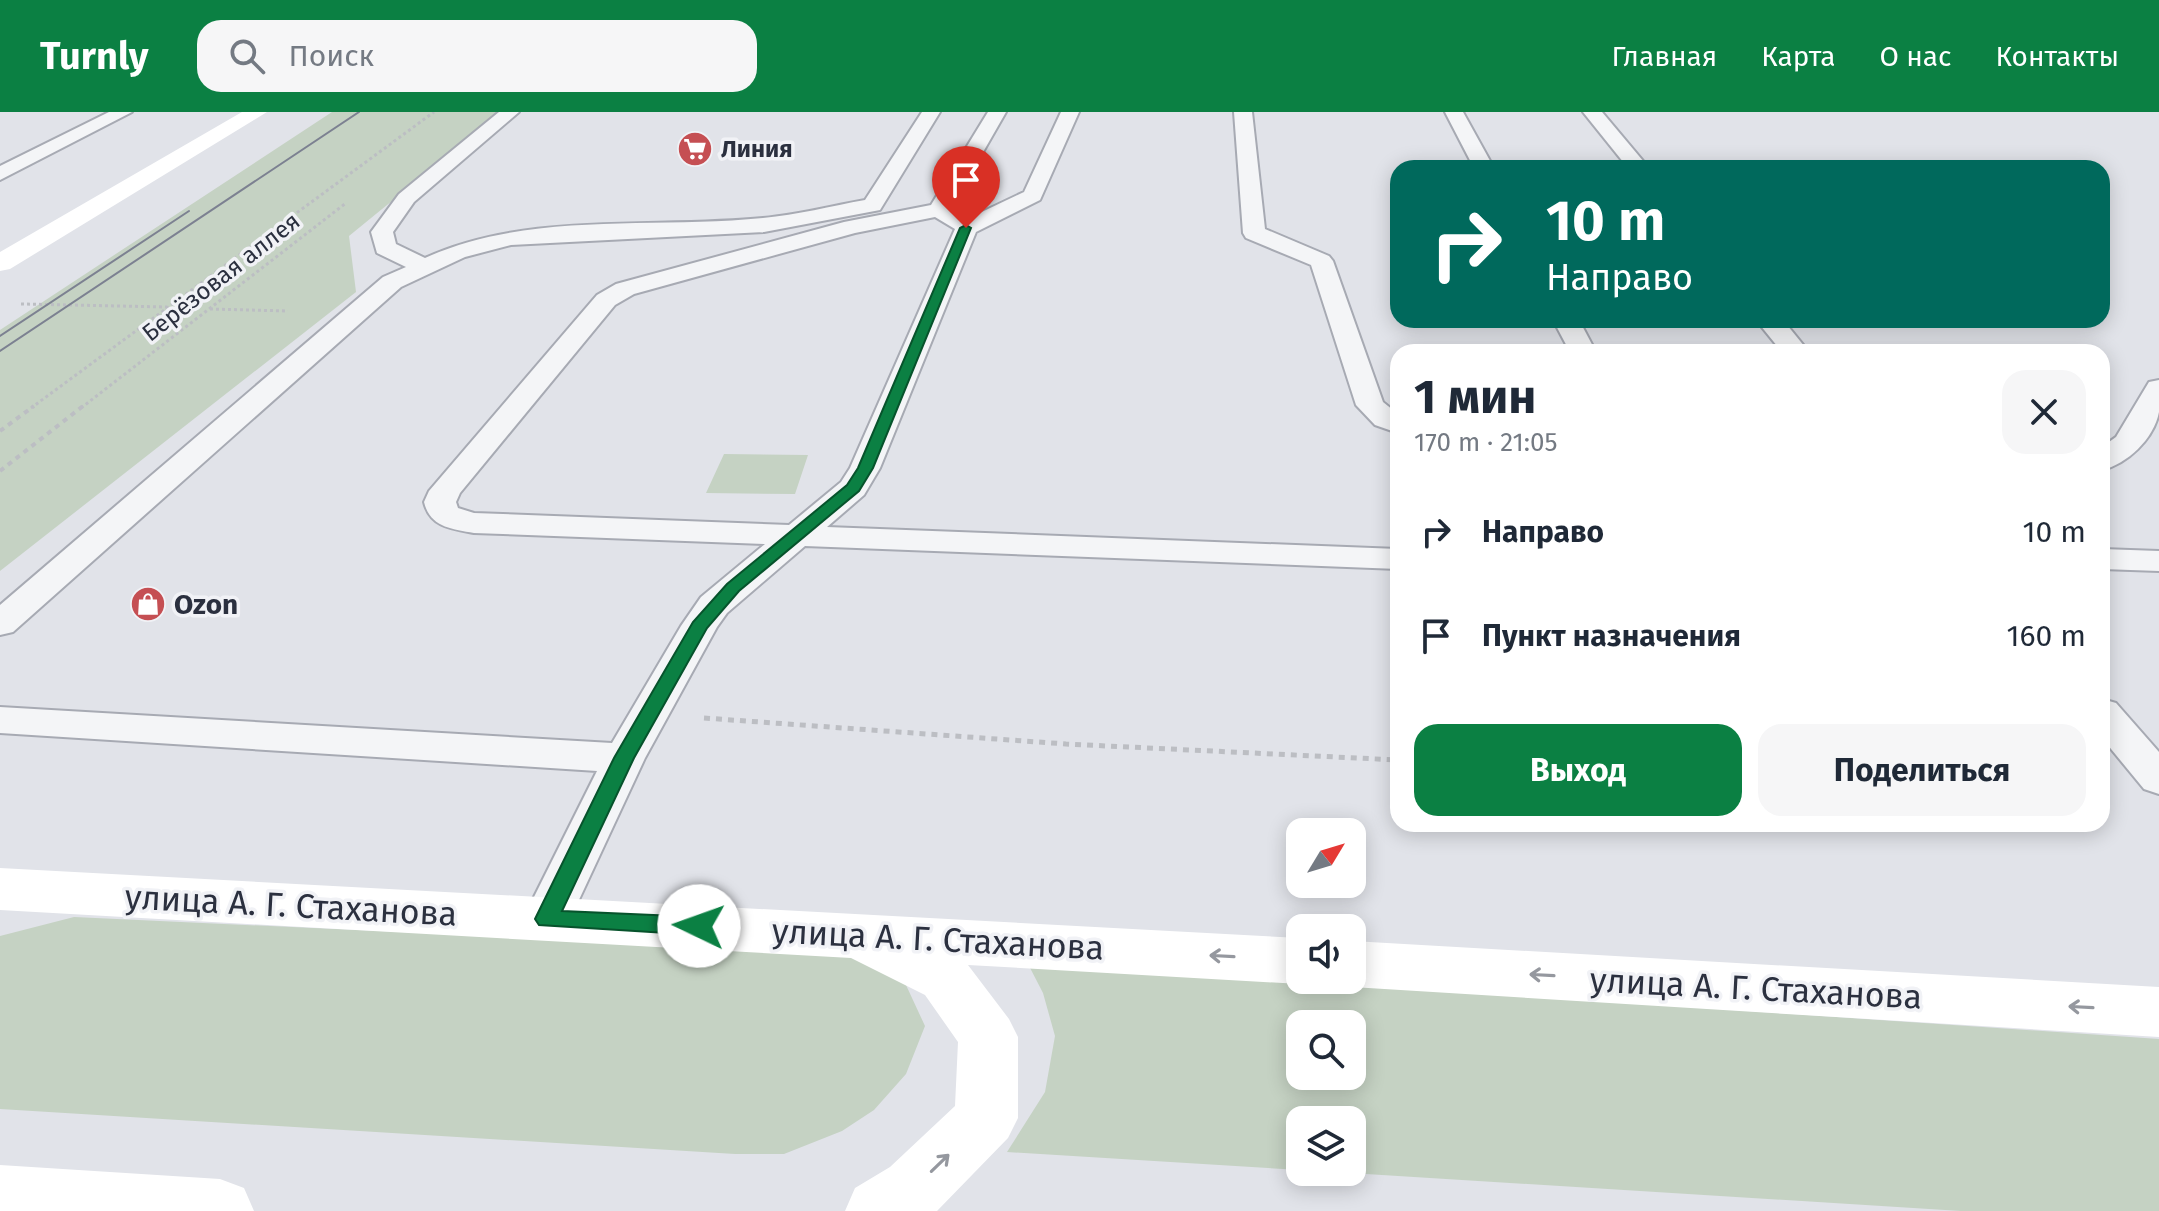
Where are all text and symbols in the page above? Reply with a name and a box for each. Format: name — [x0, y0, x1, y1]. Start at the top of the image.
search box — [197, 20, 757, 92]
text: Turnly — [40, 33, 149, 79]
icon: search — [225, 34, 269, 78]
text: Поиск — [289, 38, 374, 74]
text: Главная — [1611, 40, 1717, 73]
text: Карта — [1761, 40, 1835, 73]
text: О нас — [1879, 40, 1951, 73]
text: Контакты — [1995, 40, 2119, 73]
supermarket icon: Линия — [676, 130, 714, 168]
place label: Линия — [721, 135, 793, 163]
pin — [932, 146, 1000, 228]
icon: arrive — [944, 158, 988, 202]
text: 10 m — [1546, 188, 1665, 255]
icon: right — [1414, 192, 1518, 296]
street label: Берёзовая аллея — [137, 207, 305, 347]
text: Направо — [1546, 256, 1693, 300]
text: 1 мин — [1414, 368, 1536, 426]
button: close — [2002, 370, 2086, 454]
text: 170 m · 21:05 — [1414, 427, 1557, 458]
icon: right — [1414, 510, 1458, 554]
text: Направо — [1482, 514, 1604, 550]
text: 10 m — [2023, 514, 2086, 550]
shop icon: Ozon — [129, 585, 167, 623]
place label: Ozon — [174, 588, 238, 621]
icon: arrive — [1414, 614, 1458, 658]
text: Пункт назначения — [1482, 618, 1741, 654]
text: 160 m — [2007, 618, 2086, 654]
button: Выход — [1414, 724, 1742, 816]
button: Поделиться — [1758, 724, 2086, 816]
north arrow — [1286, 818, 1366, 898]
map controls — [1286, 818, 1366, 1186]
street label: улица А. Г. Стаханова — [124, 876, 458, 935]
position arrow — [657, 884, 741, 968]
street label: улица А. Г. Стаханова — [771, 910, 1105, 969]
button: sound — [1286, 914, 1366, 994]
one-way arrow — [1209, 948, 1236, 963]
street label: улица А. Г. Стаханова — [1589, 959, 1923, 1018]
one-way arrow — [1529, 967, 1556, 982]
one-way arrow — [2068, 999, 2095, 1014]
button: search — [1286, 1010, 1366, 1090]
button: layers — [1286, 1106, 1366, 1186]
one-way arrow — [930, 1153, 950, 1172]

